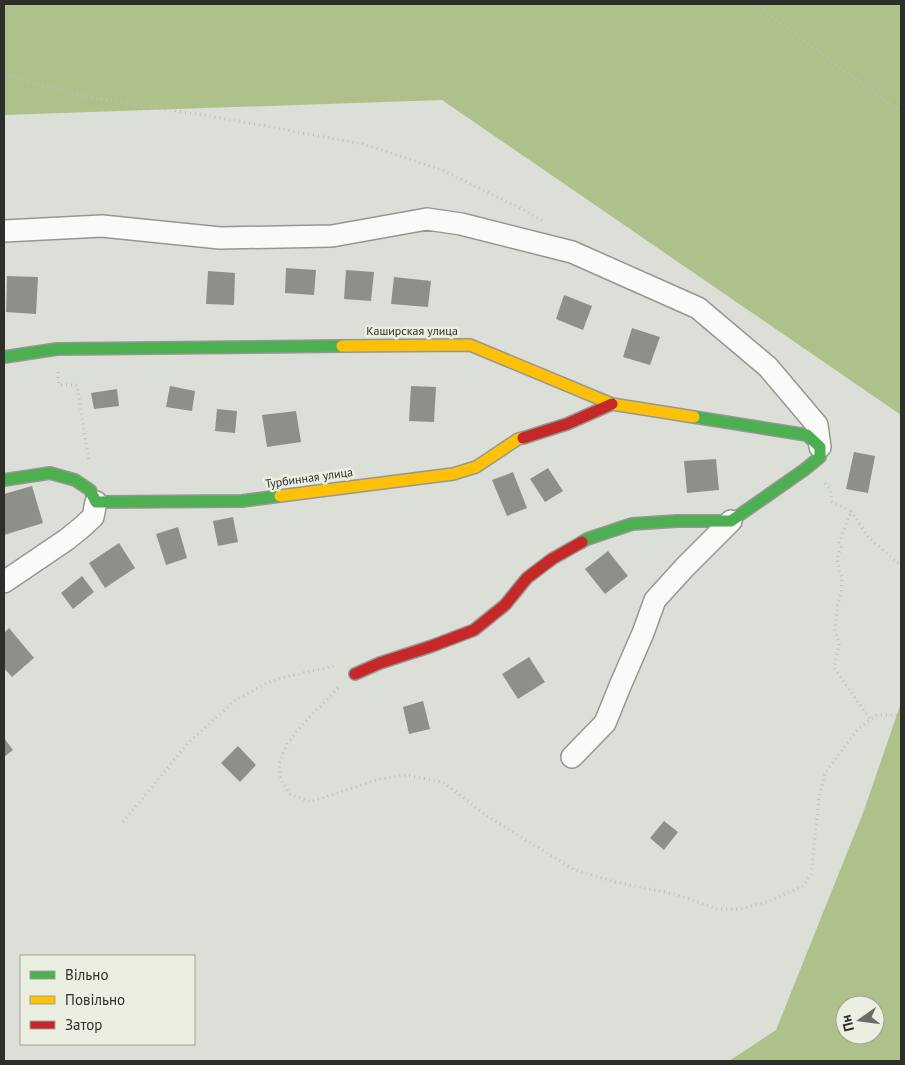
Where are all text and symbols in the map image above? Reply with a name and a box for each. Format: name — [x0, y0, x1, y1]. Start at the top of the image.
street label: Каширская улица — [366, 323, 458, 338]
street label: Турбинная улица — [264, 464, 354, 491]
legend — [20, 955, 195, 1045]
text: Вільно — [65, 965, 108, 984]
text: Повільно — [65, 990, 125, 1009]
north arrow — [835, 995, 885, 1045]
text: Пн — [837, 1013, 858, 1033]
text: Затор — [65, 1015, 102, 1034]

